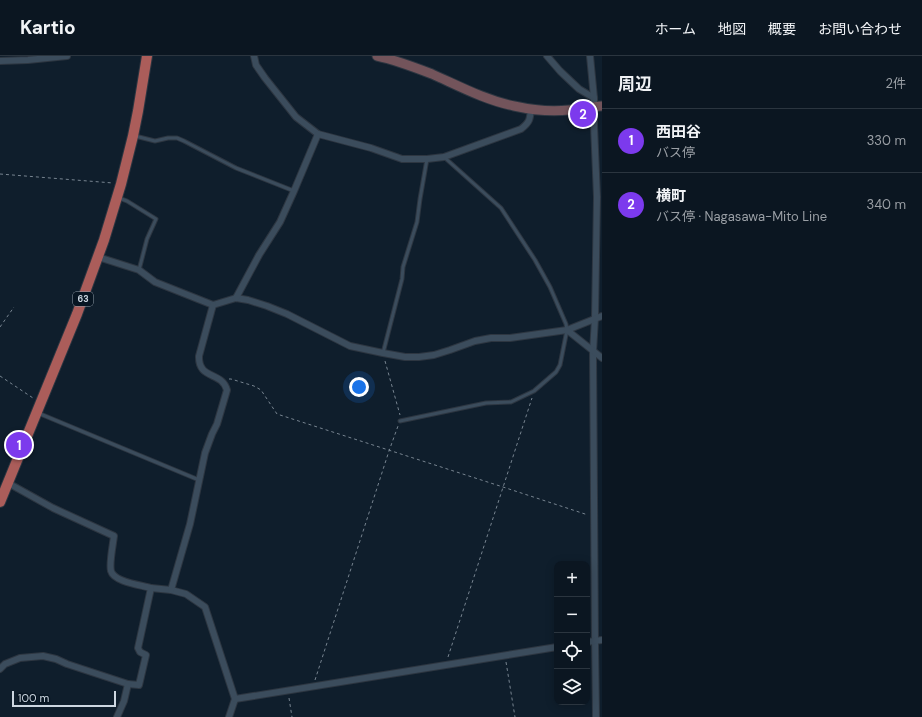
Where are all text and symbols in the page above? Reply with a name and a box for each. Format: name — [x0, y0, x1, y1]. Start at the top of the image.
text: Kartio — [20, 15, 76, 40]
text: ホーム — [654, 20, 696, 38]
text: 地図 — [718, 20, 746, 38]
text: 概要 — [768, 20, 796, 38]
text: お問い合わせ — [818, 20, 902, 38]
text: 周辺 — [618, 73, 652, 95]
text: 2件 — [886, 75, 906, 92]
pin: 2 — [570, 99, 596, 129]
text: 西田谷 — [656, 122, 701, 142]
text: 1 — [629, 132, 633, 149]
text: 330 m — [867, 132, 906, 149]
text: バス停 — [656, 144, 695, 161]
text: 横町 — [656, 186, 686, 206]
text: 2 — [627, 196, 635, 213]
text: 340 m — [866, 196, 906, 213]
text: バス停 · Nagasawa-Mito Line — [656, 208, 827, 225]
road number: 63 — [73, 292, 93, 306]
your location — [349, 377, 369, 397]
pin: 1 — [6, 430, 32, 460]
map controls — [554, 561, 590, 705]
button: + — [554, 561, 590, 597]
button: − — [554, 597, 590, 633]
button: locate — [554, 633, 590, 669]
button: layers — [554, 669, 590, 705]
scale bar — [12, 689, 116, 708]
text: 100 m — [18, 691, 49, 705]

